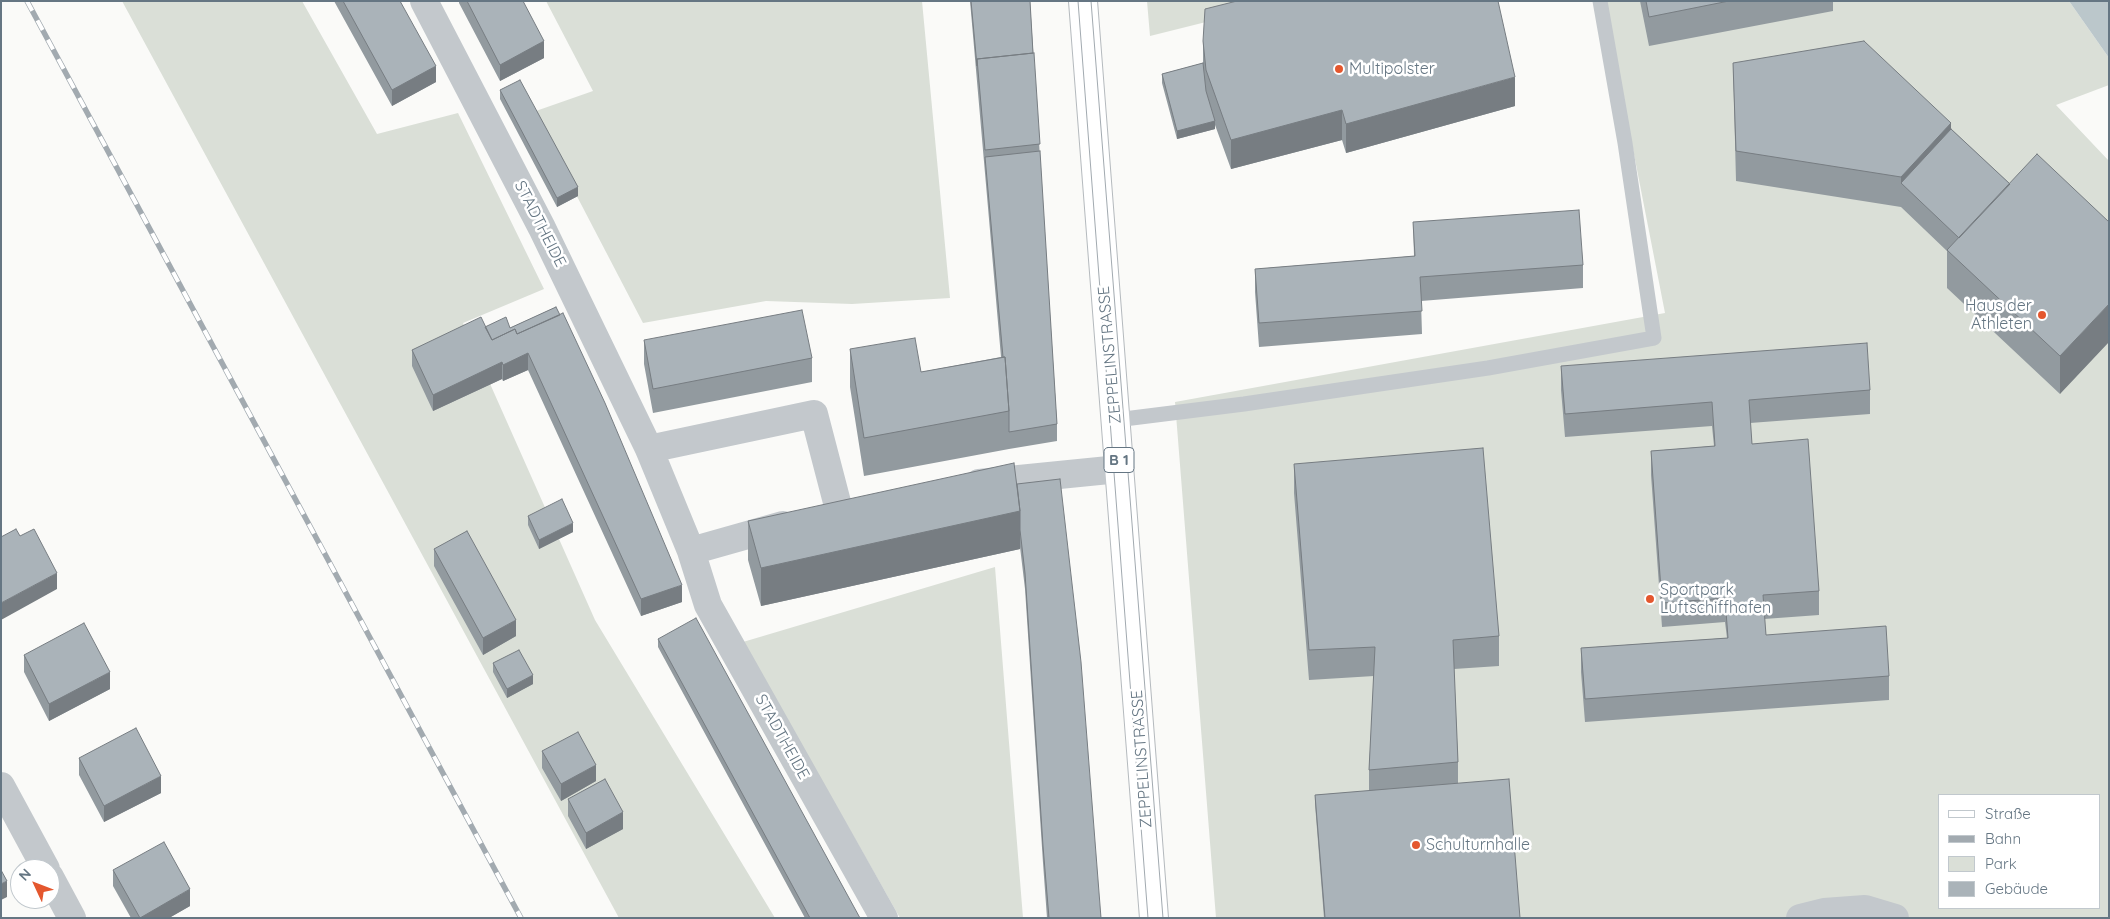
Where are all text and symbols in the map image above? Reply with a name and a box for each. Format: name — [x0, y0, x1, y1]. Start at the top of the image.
place label: Multipolster — [1349, 59, 1435, 79]
marker: Multipolster — [1333, 63, 1345, 75]
street label: STADTHEIDE — [510, 178, 570, 270]
street label: ZEPPELINSTRASSE — [1094, 285, 1126, 425]
place label: Haus der Athleten — [1965, 296, 2032, 334]
marker: Haus der Athleten — [2036, 309, 2048, 321]
road number: B 1 — [1104, 448, 1134, 472]
place label: Sportpark Luftschiffhafen — [1660, 580, 1771, 618]
marker: Sportpark Luftschiffhafen — [1644, 593, 1656, 605]
street label: ZEPPELINSTRASSE — [1128, 689, 1156, 829]
street label: STADTHEIDE — [751, 691, 813, 783]
legend — [1938, 794, 2100, 909]
text: Straße — [1985, 804, 2031, 823]
text: Bahn — [1985, 829, 2021, 848]
place label: Schulturnhalle — [1426, 835, 1530, 855]
marker: Schulturnhalle — [1410, 839, 1422, 851]
text: Park — [1985, 854, 2017, 873]
north arrow — [10, 859, 60, 909]
text: N — [15, 865, 35, 884]
text: Gebäude — [1985, 879, 2048, 898]

